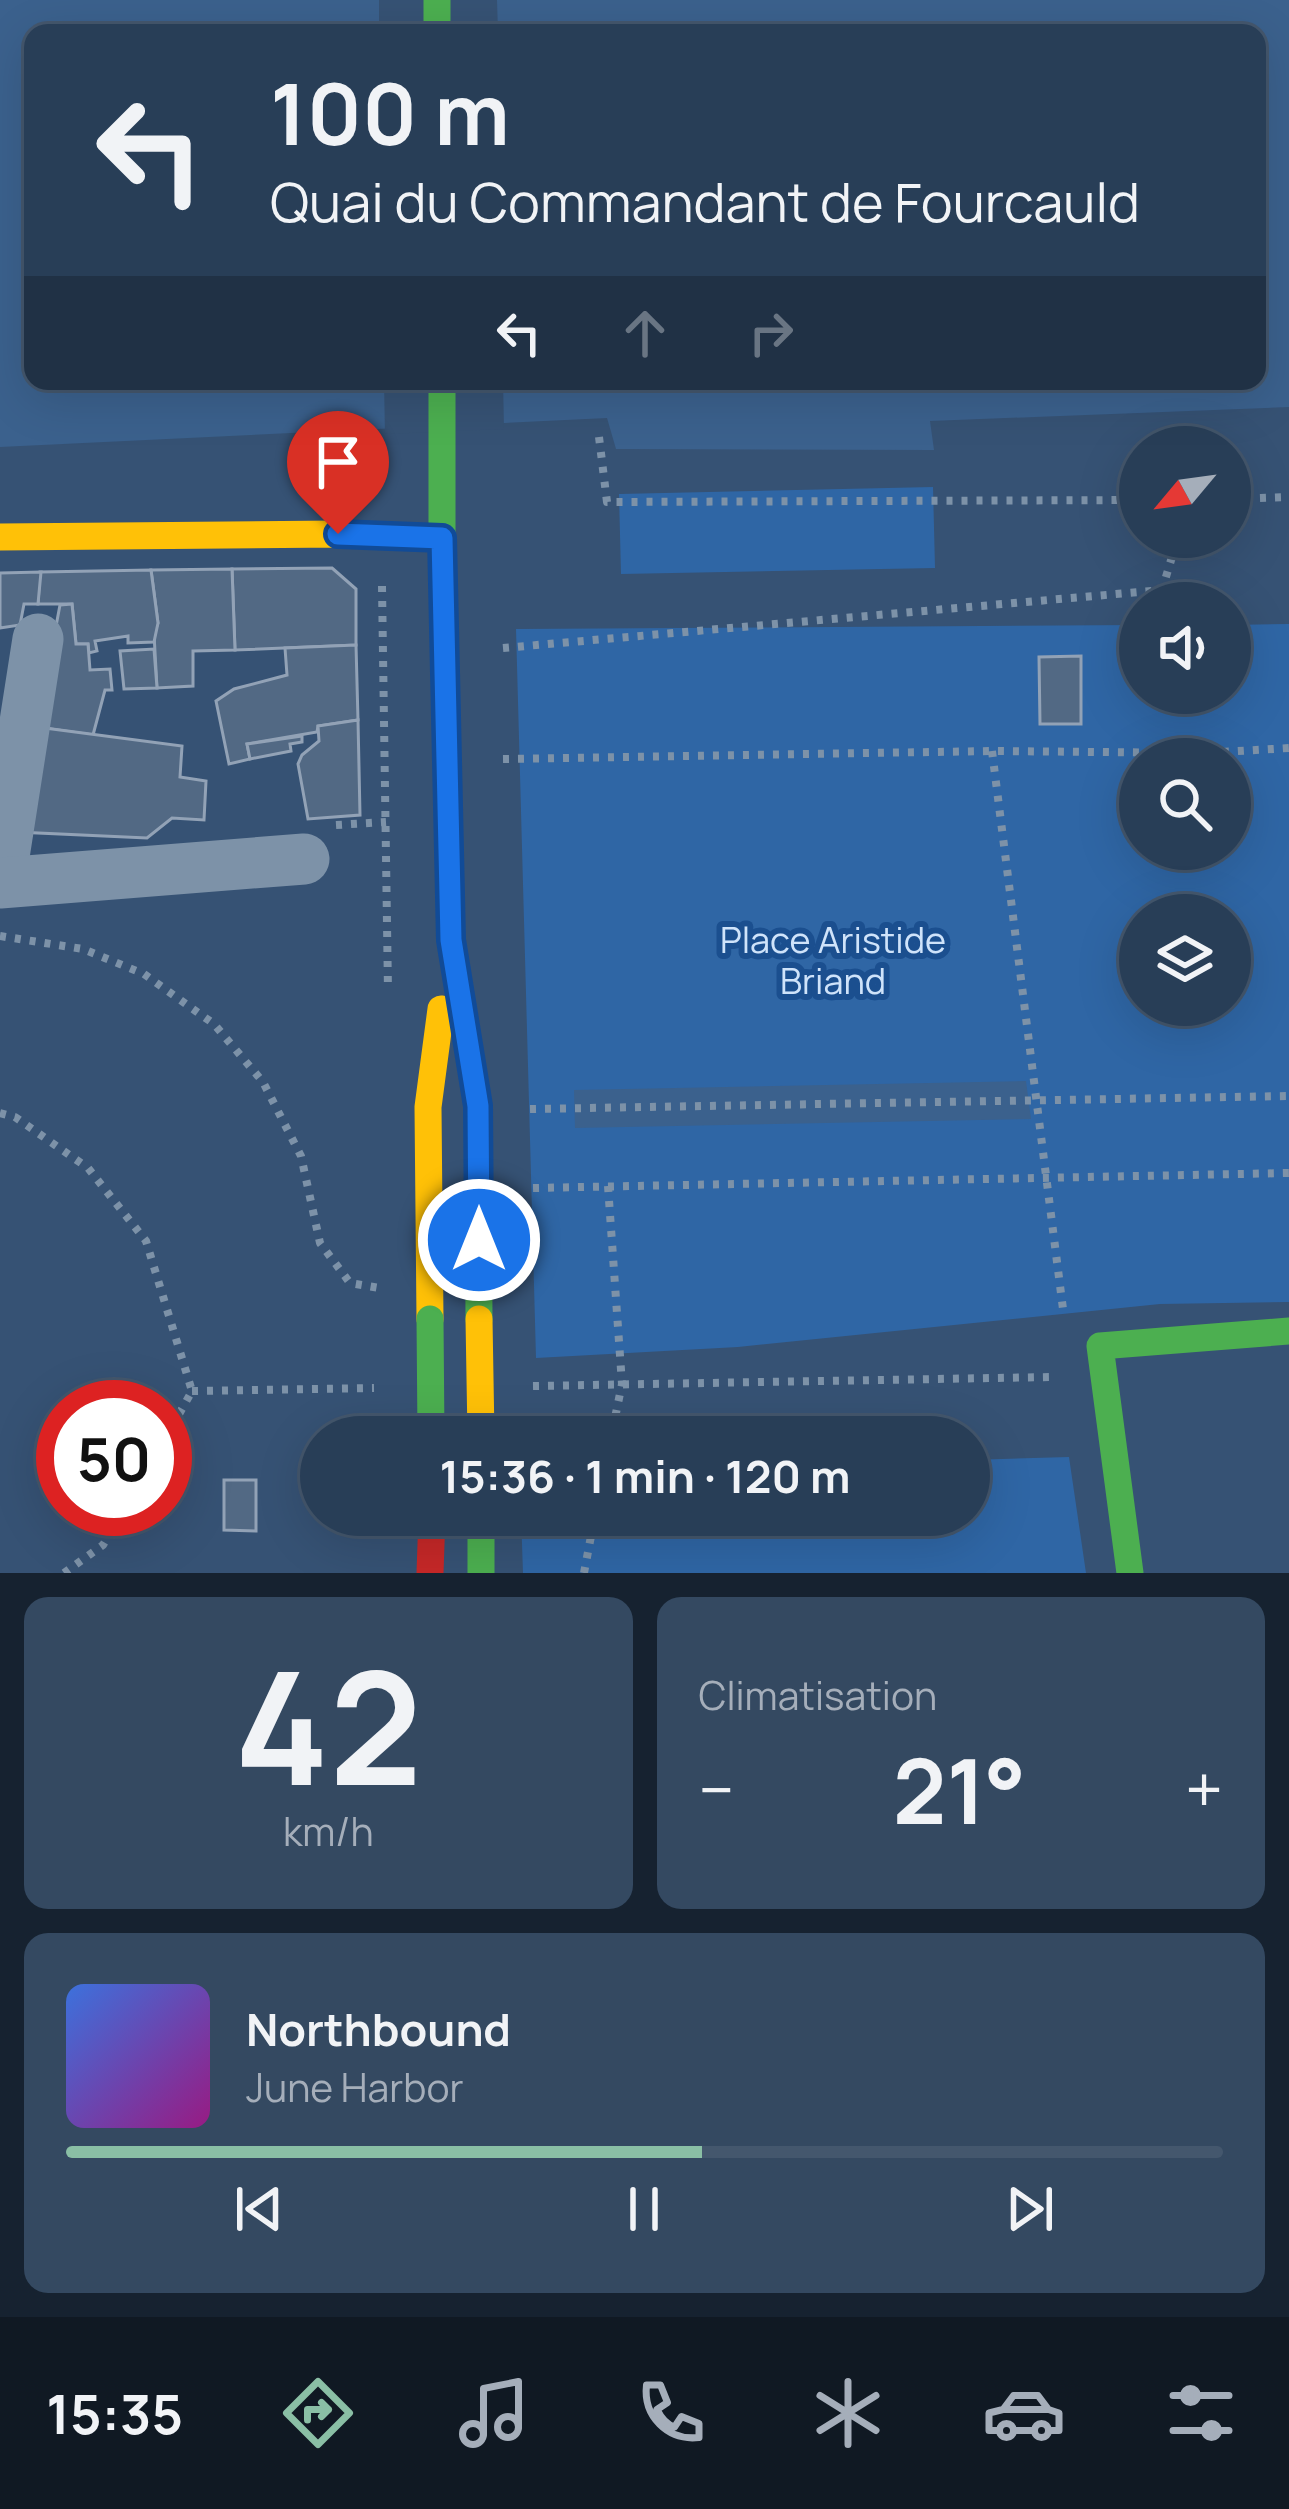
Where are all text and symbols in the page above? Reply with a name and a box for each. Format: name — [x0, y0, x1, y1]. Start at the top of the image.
text: 100 m — [270, 55, 510, 170]
icon: left — [72, 72, 228, 228]
text: Quai du Commandant de Fourcauld — [270, 164, 1140, 238]
icon: left — [486, 300, 552, 366]
icon: ahead — [612, 300, 678, 366]
icon: right — [738, 300, 804, 366]
pin — [287, 411, 389, 534]
north arrow — [1119, 426, 1251, 558]
map controls — [1119, 426, 1251, 1026]
icon: arrive — [305, 429, 371, 495]
button: sound — [1119, 582, 1251, 714]
button: search — [1119, 738, 1251, 870]
button: layers — [1119, 894, 1251, 1026]
park label: Place Aristide Briand — [720, 915, 946, 1005]
position arrow — [416, 1177, 542, 1303]
speed limit sign: 50 — [36, 1380, 192, 1536]
text: 15:36 · 1 min · 120 m — [439, 1445, 851, 1507]
text: 42 — [234, 1619, 422, 1832]
text: Climatisation — [699, 1668, 937, 1722]
text: 21° — [893, 1728, 1026, 1851]
text: − — [699, 1744, 734, 1834]
text: + — [1185, 1744, 1223, 1834]
text: km/h — [283, 1804, 374, 1858]
text: Northbound — [246, 1998, 511, 2060]
text: June Harbor — [246, 2060, 464, 2114]
icon: previous — [226, 2176, 292, 2242]
icon: pause — [611, 2176, 677, 2242]
icon: next — [997, 2176, 1063, 2242]
icon: directions — [276, 2371, 360, 2455]
icon: music — [452, 2371, 536, 2455]
icon: phone — [629, 2371, 713, 2455]
icon: climate — [806, 2371, 890, 2455]
icon: car — [982, 2371, 1066, 2455]
icon: filters — [1159, 2371, 1243, 2455]
text: 15:35 — [46, 2376, 183, 2450]

